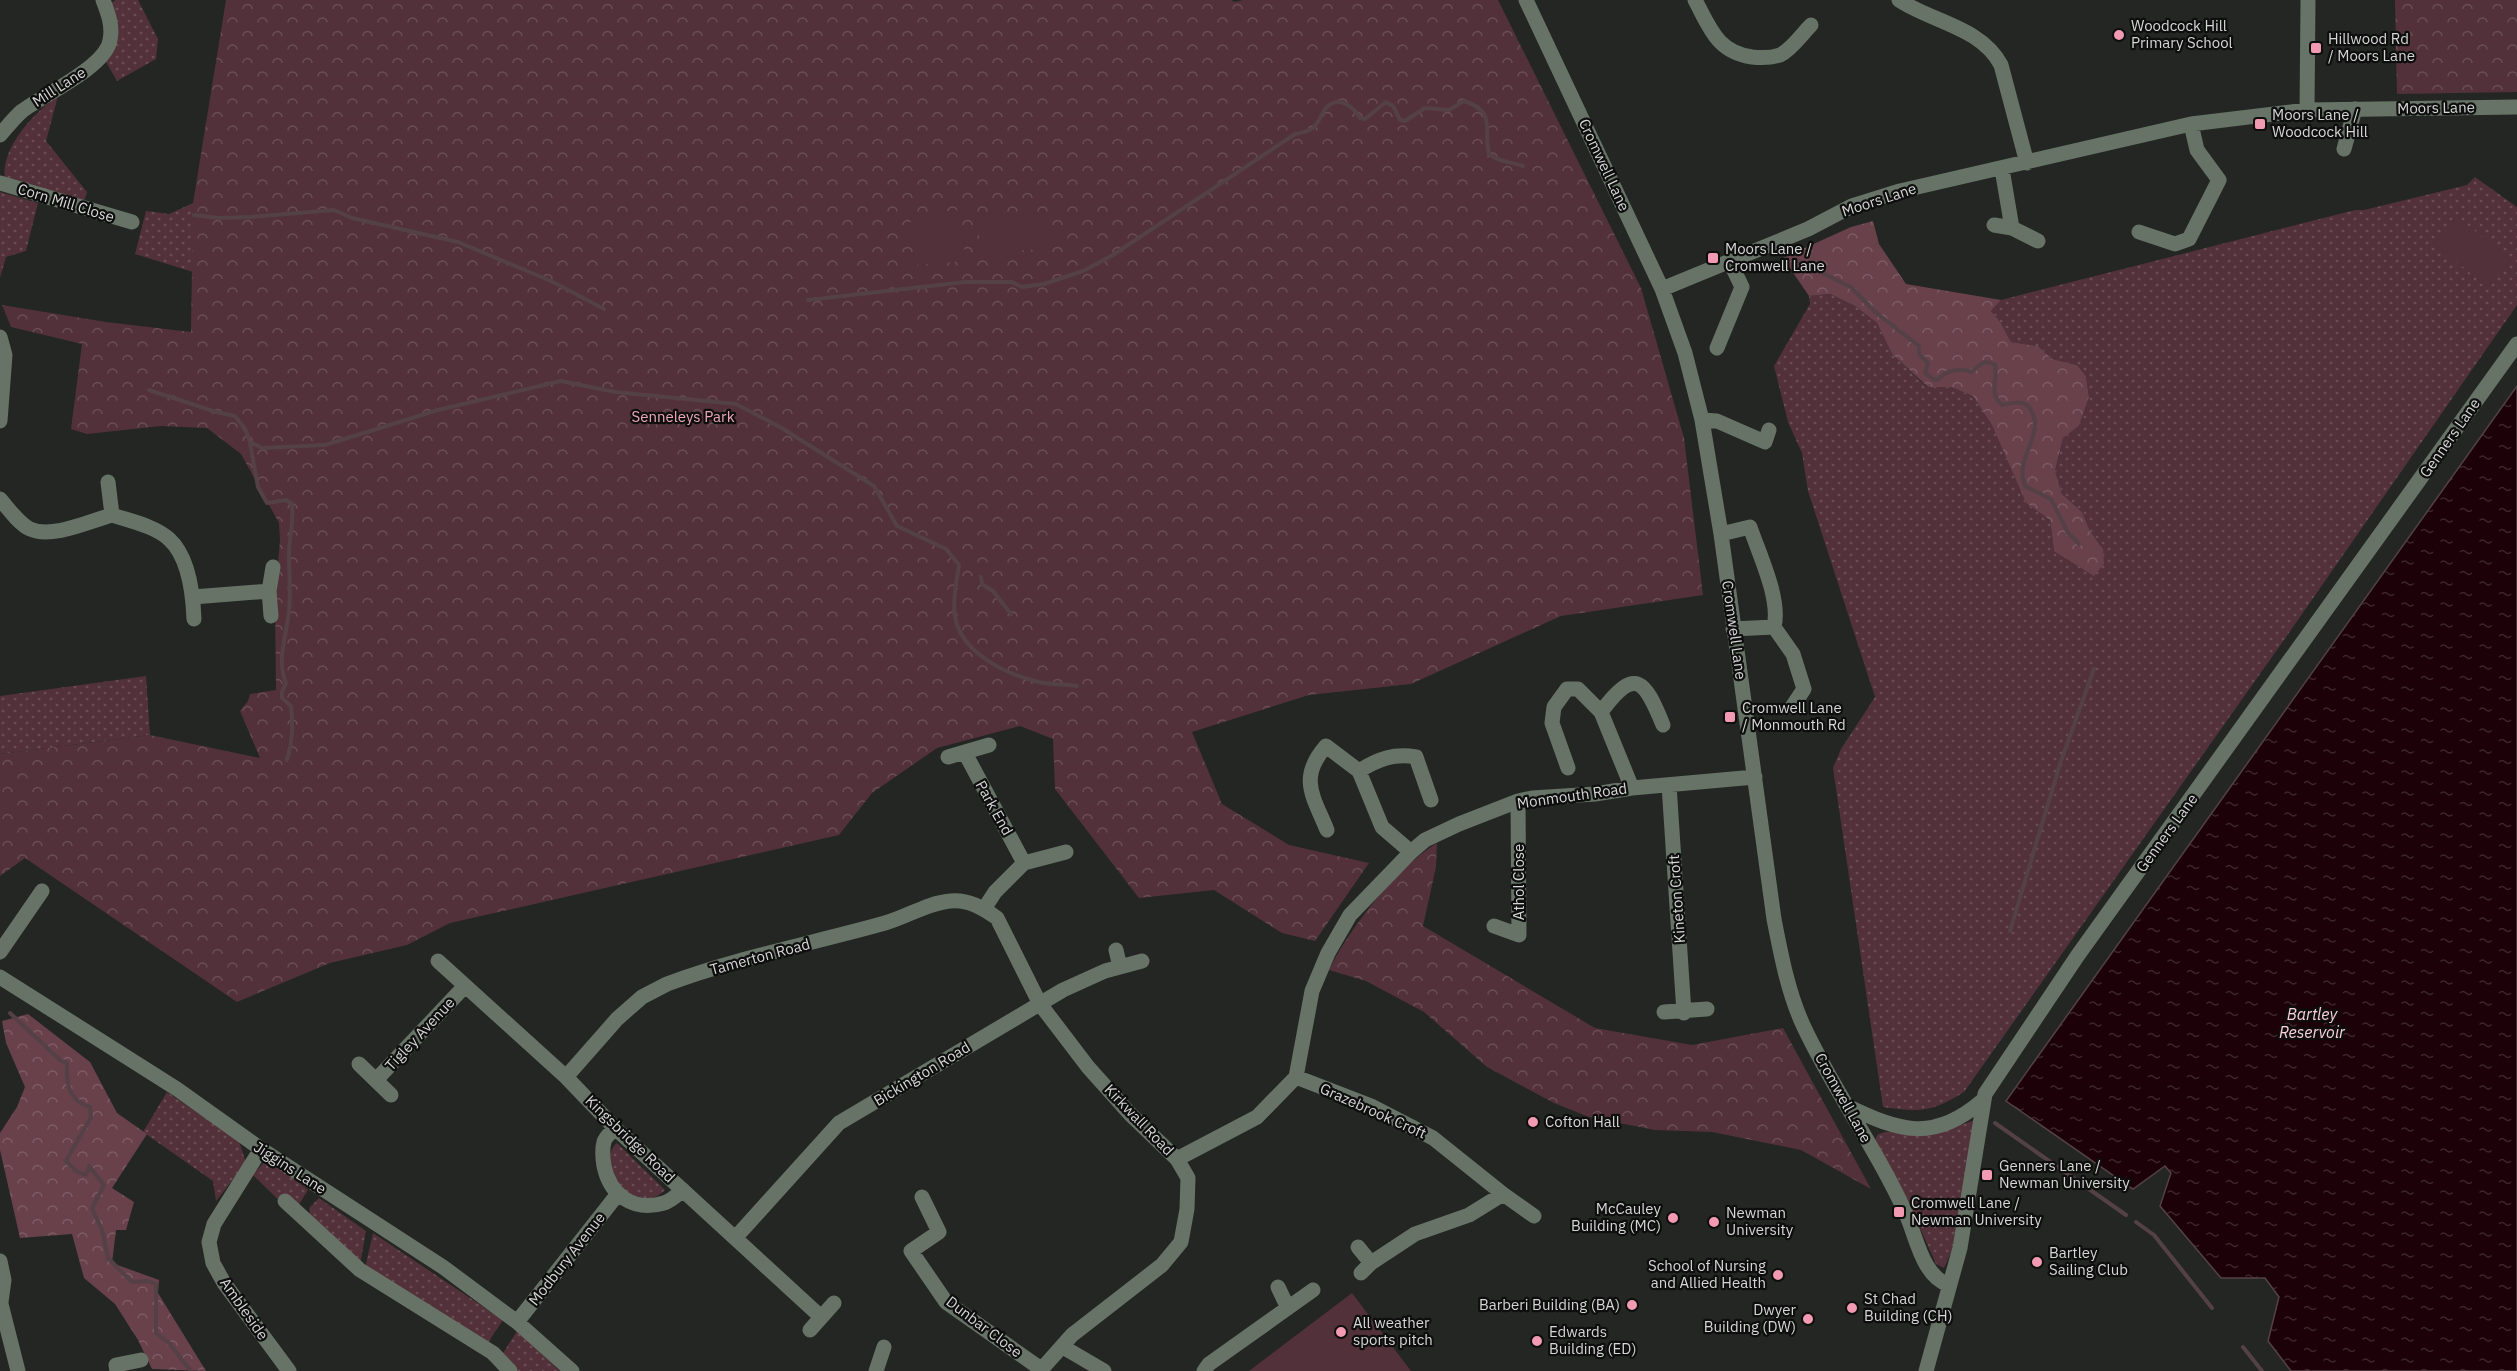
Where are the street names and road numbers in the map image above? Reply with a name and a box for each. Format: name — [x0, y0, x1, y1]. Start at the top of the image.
street label: Mill Lane — [28, 62, 89, 111]
street label: Moors Lane — [2397, 97, 2475, 118]
street label: Cromwell Lane — [1575, 116, 1634, 214]
street label: Moors Lane — [1839, 178, 1919, 221]
street label: Corn Mill Close — [15, 179, 117, 226]
street label: Genners Lane — [2415, 394, 2484, 481]
street label: Cromwell Lane — [1718, 579, 1751, 681]
street label: Park End — [972, 777, 1017, 839]
street label: Monmouth Road — [1516, 778, 1628, 813]
street label: Genners Lane — [2132, 790, 2201, 876]
street label: Athol Close — [1509, 844, 1528, 920]
street label: Kineton Croft — [1664, 854, 1689, 944]
street label: Tamerton Road — [708, 934, 812, 979]
street label: Tigley Avenue — [381, 993, 459, 1074]
street label: Bickington Road — [870, 1037, 973, 1110]
street label: Cromwell Lane — [1811, 1050, 1876, 1146]
street label: Grazebrook Croft — [1317, 1079, 1429, 1143]
street label: Kirkwall Road — [1101, 1080, 1178, 1159]
street label: Kingsbridge Road — [581, 1091, 679, 1186]
street label: Jiggins Lane — [250, 1137, 330, 1198]
street label: Modbury Avenue — [524, 1208, 609, 1309]
street label: Ambleside — [216, 1274, 273, 1344]
street label: Dunbar Close — [943, 1292, 1026, 1361]

